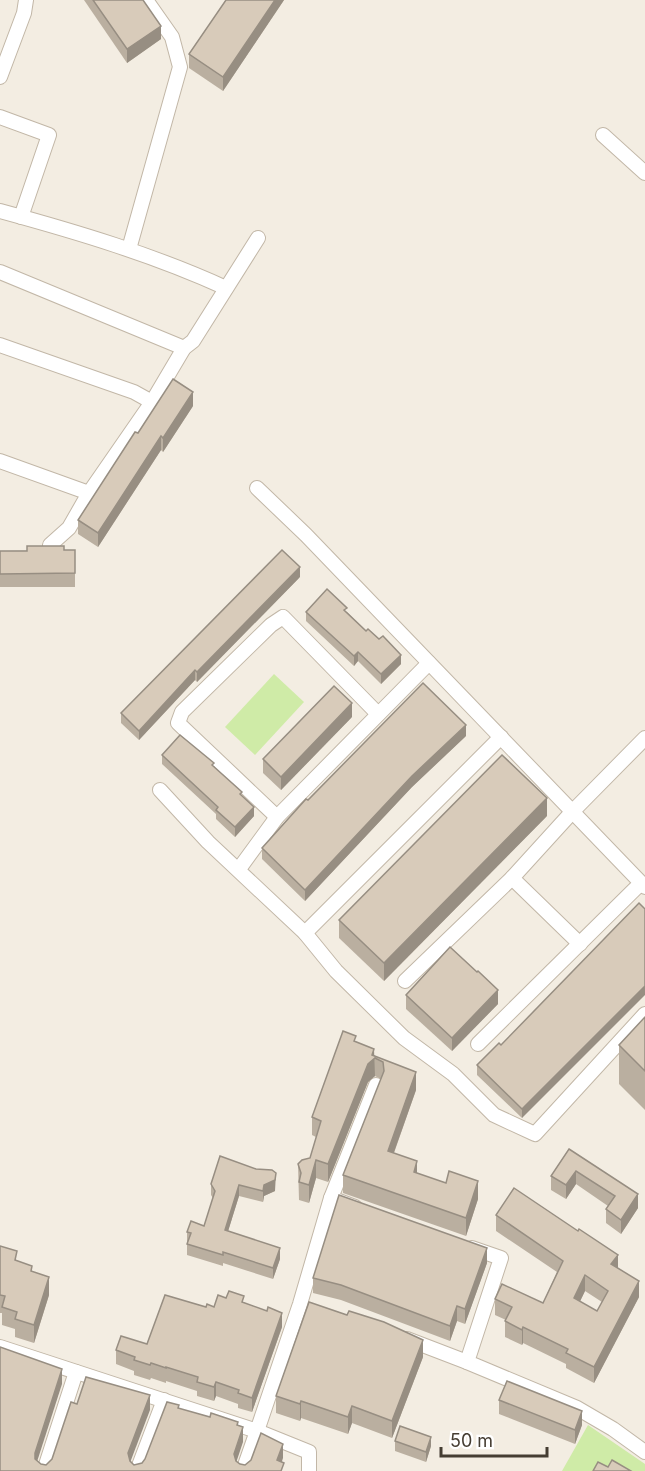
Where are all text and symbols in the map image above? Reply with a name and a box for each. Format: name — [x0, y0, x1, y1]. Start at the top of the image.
scale bar — [441, 1420, 548, 1458]
text: 50 m — [450, 1430, 493, 1451]

